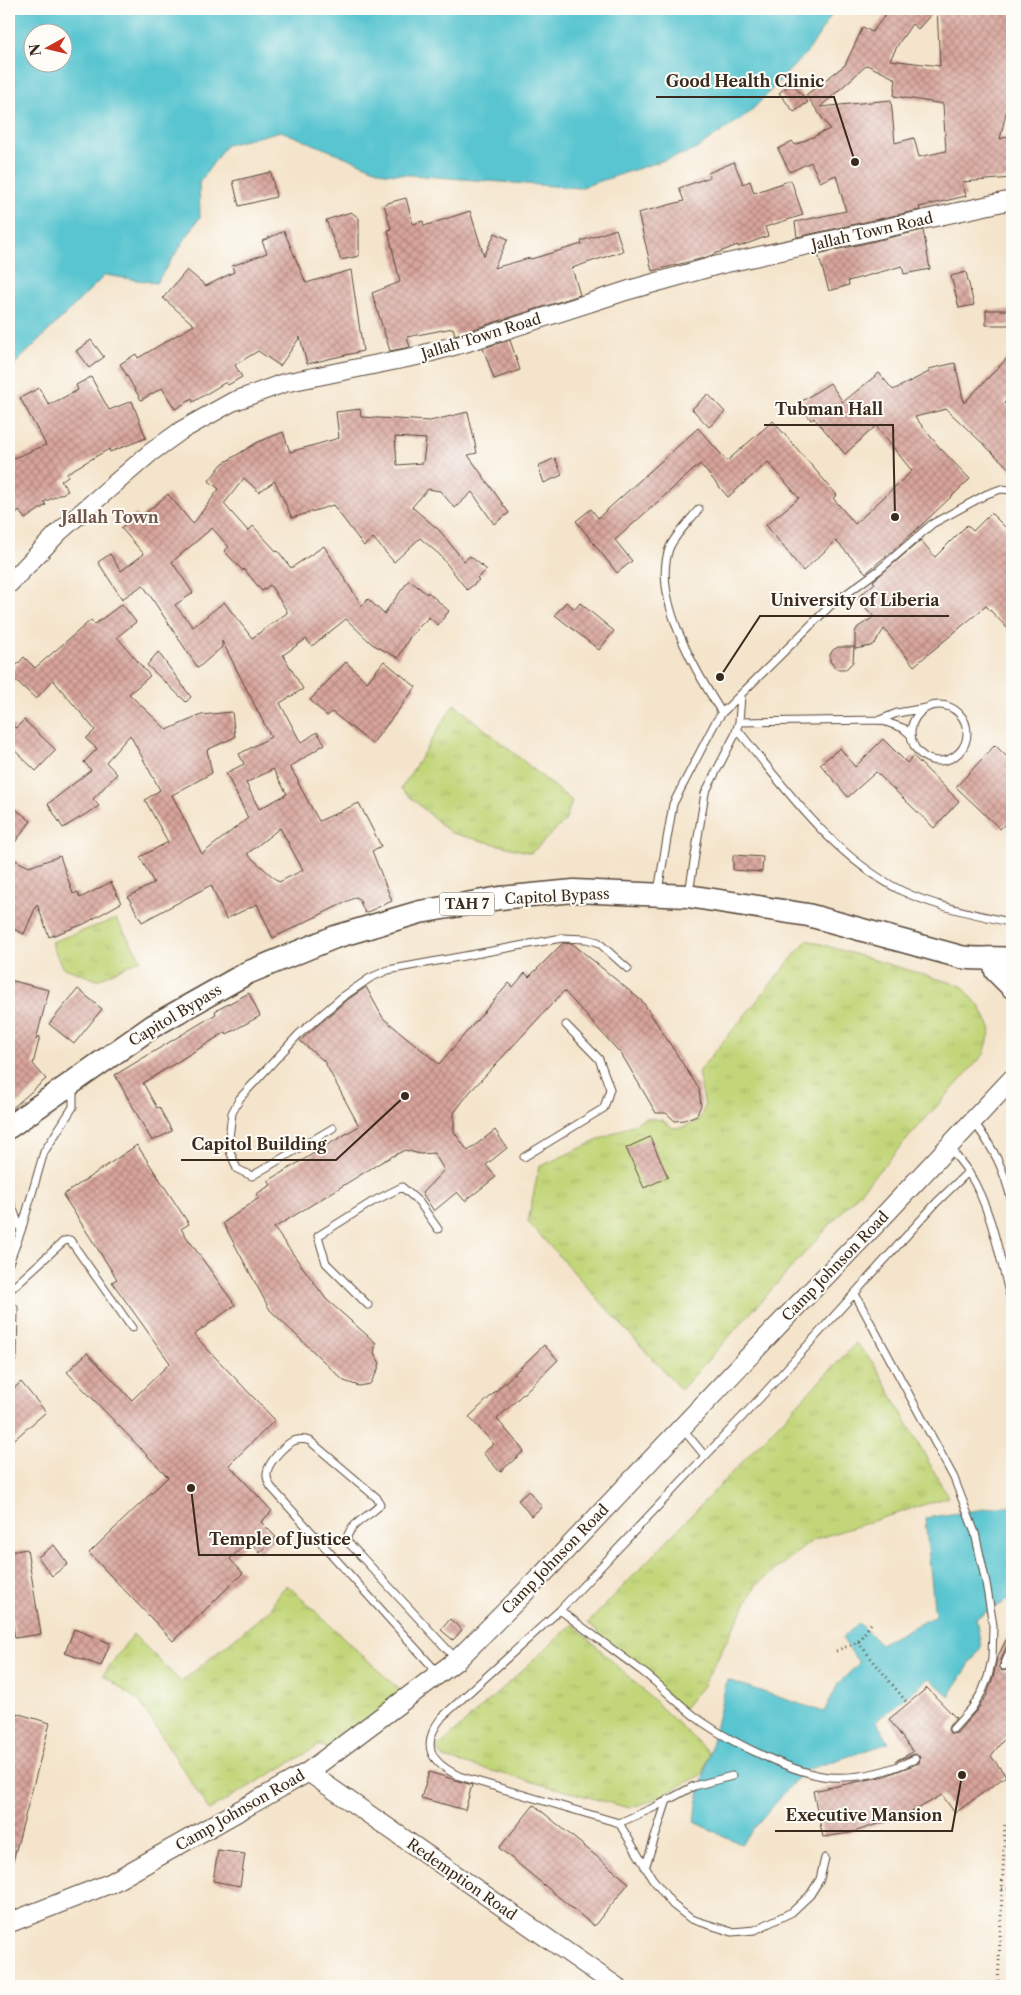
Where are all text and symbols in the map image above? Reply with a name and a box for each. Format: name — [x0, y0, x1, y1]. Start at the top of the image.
north arrow — [22, 22, 72, 72]
text: N — [25, 43, 45, 57]
callout: Good Health Clinic — [656, 66, 834, 97]
text: Good Health Clinic — [666, 71, 824, 91]
street label: Jallah Town Road — [807, 208, 935, 255]
street label: Jallah Town Road — [417, 309, 543, 364]
callout: Tubman Hall — [764, 394, 893, 425]
text: Tubman Hall — [775, 399, 883, 419]
district label: Jallah Town — [58, 507, 159, 527]
callout: University of Liberia — [760, 585, 949, 616]
text: University of Liberia — [770, 590, 940, 610]
street label: Capitol Bypass — [504, 884, 610, 908]
road number: TAH 7 — [440, 892, 494, 916]
street label: Capitol Bypass — [125, 980, 225, 1050]
callout: Capitol Building — [181, 1129, 336, 1160]
text: Capitol Building — [191, 1134, 327, 1154]
street label: Camp Johnson Road — [777, 1207, 893, 1325]
street label: Camp Johnson Road — [497, 1500, 613, 1618]
callout: Temple of Justice — [199, 1524, 361, 1555]
text: Temple of Justice — [209, 1529, 351, 1549]
street label: Camp Johnson Road — [172, 1765, 308, 1855]
callout: Executive Mansion — [775, 1800, 952, 1831]
text: Executive Mansion — [786, 1805, 942, 1825]
street label: Redemption Road — [403, 1834, 521, 1924]

